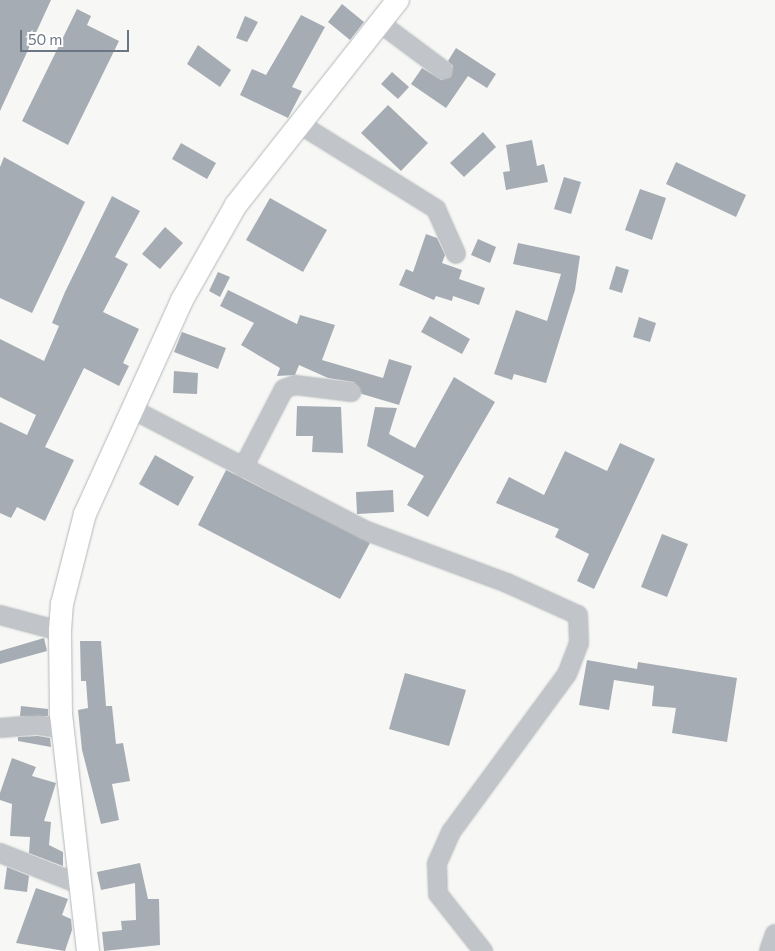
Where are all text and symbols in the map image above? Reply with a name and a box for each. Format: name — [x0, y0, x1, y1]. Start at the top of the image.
scale bar — [22, 20, 131, 52]
text: 50 m — [28, 30, 62, 48]

